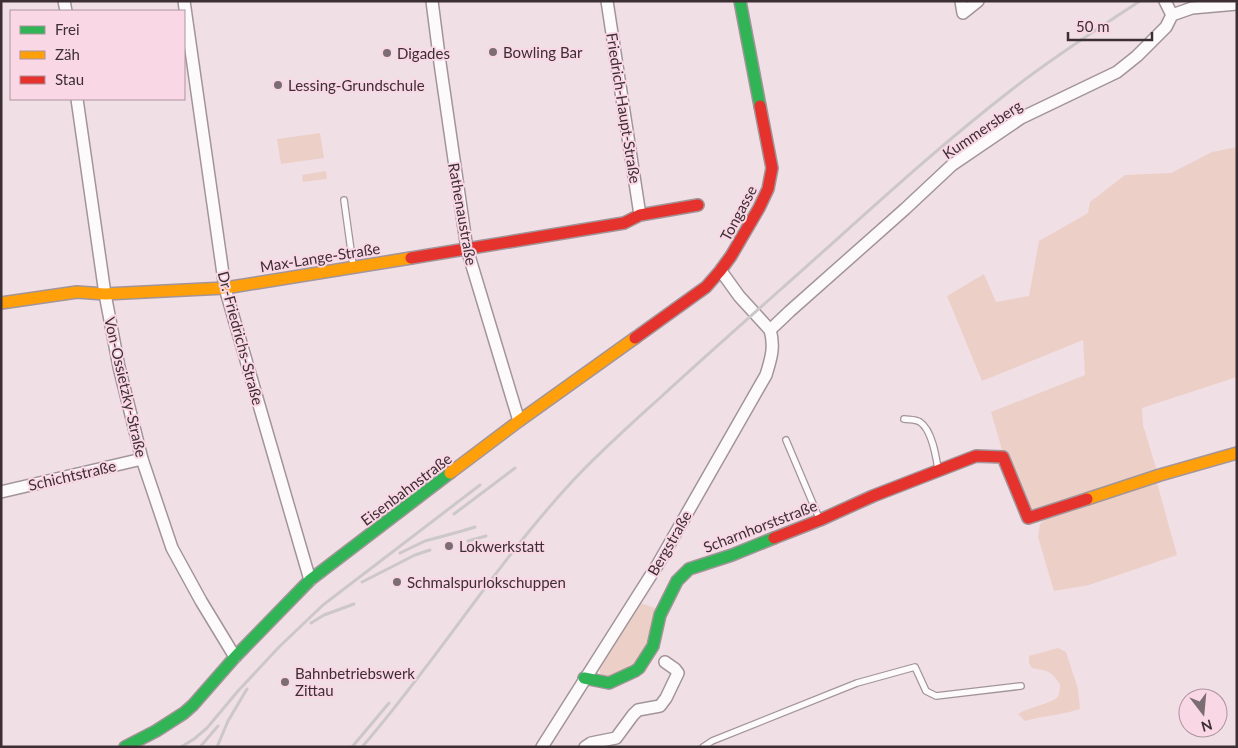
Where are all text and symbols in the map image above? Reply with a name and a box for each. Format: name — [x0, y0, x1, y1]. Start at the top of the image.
legend — [10, 10, 185, 100]
scale bar — [1068, 10, 1152, 42]
text: 50 m — [1076, 17, 1110, 35]
text: Frei — [55, 20, 80, 38]
street label: Friedrich-Haupt-Straße — [603, 31, 645, 185]
place label: Bowling Bar — [503, 43, 583, 61]
place label: Digades — [397, 44, 450, 62]
text: Zäh — [55, 45, 80, 63]
marker: Bowling Bar — [487, 46, 499, 58]
marker: Digades — [381, 47, 393, 59]
text: Stau — [55, 70, 84, 88]
place label: Lessing-Grundschule — [288, 76, 425, 94]
marker: Lessing-Grundschule — [272, 79, 284, 91]
street label: Kummersberg — [939, 96, 1025, 162]
street label: Rathenaustraße — [445, 161, 481, 267]
street label: Tongasse — [716, 182, 760, 244]
street label: Max-Lange-Straße — [259, 239, 381, 275]
street label: Dr.-Friedrichs-Straße — [214, 269, 268, 407]
street label: Von-Ossietzky-Straße — [101, 315, 151, 459]
street label: Eisenbahnstraße — [357, 449, 455, 529]
street label: Schichtstraße — [26, 456, 118, 494]
street label: Scharnhorststraße — [701, 496, 819, 556]
street label: Bergstraße — [643, 507, 695, 579]
place label: Lokwerkstatt — [459, 537, 545, 555]
marker: Lokwerkstatt — [443, 540, 455, 552]
place label: Schmalspurlokschuppen — [407, 573, 566, 591]
marker: Schmalspurlokschuppen — [391, 576, 403, 588]
place label: Bahnbetriebswerk Zittau — [295, 664, 415, 699]
marker: Bahnbetriebswerk Zittau — [279, 676, 291, 688]
north arrow — [1178, 688, 1228, 738]
text: N — [1199, 716, 1214, 736]

